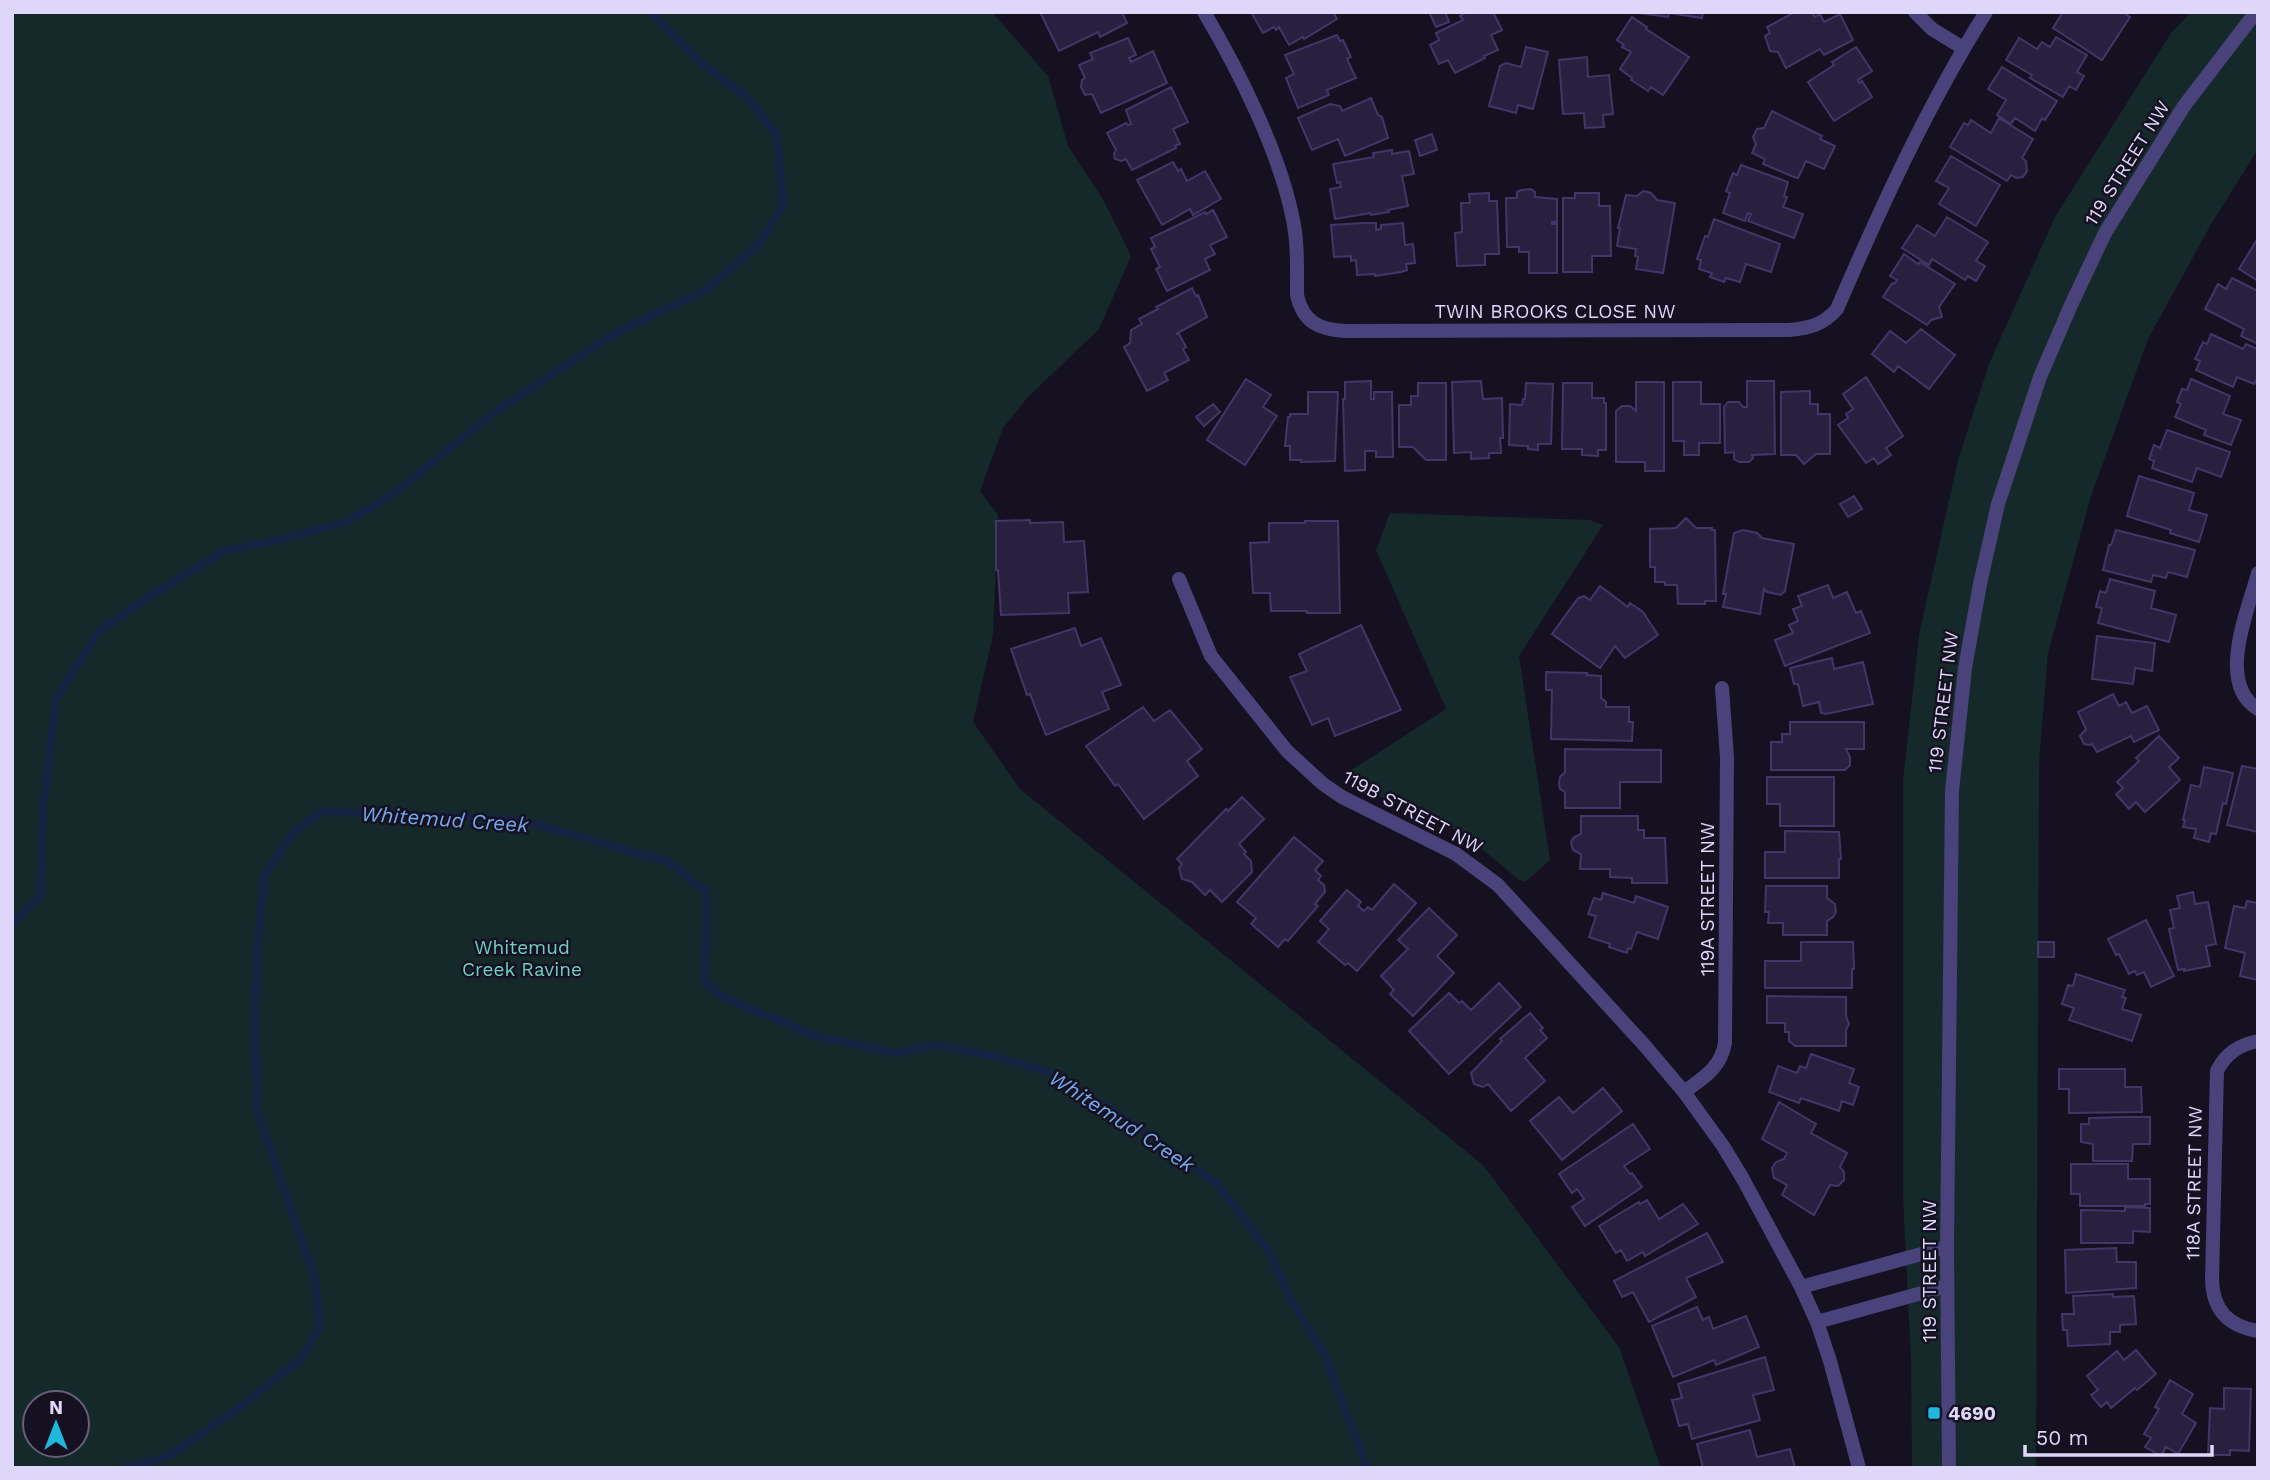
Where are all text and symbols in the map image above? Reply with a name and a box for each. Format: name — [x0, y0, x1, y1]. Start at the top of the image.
street label: 119 STREET NW — [2079, 96, 2175, 230]
street label: TWIN BROOKS CLOSE NW — [1434, 300, 1676, 323]
street label: 119 STREET NW — [1923, 630, 1963, 774]
street label: 119B STREET NW — [1339, 765, 1487, 859]
water label: Whitemud Creek — [360, 801, 530, 837]
street label: 119A STREET NW — [1696, 822, 1719, 976]
park label: Whitemud Creek Ravine — [462, 936, 582, 981]
water label: Whitemud Creek — [1045, 1065, 1200, 1177]
street label: 118A STREET NW — [2181, 1106, 2207, 1260]
street label: 119 STREET NW — [1918, 1200, 1941, 1342]
north arrow — [21, 1389, 91, 1459]
text: N — [49, 1396, 63, 1419]
place label: 4690 — [1948, 1402, 1996, 1425]
marker: 4690 — [1926, 1405, 1942, 1421]
scale bar — [2025, 1414, 2212, 1458]
text: 50 m — [2036, 1425, 2088, 1450]

